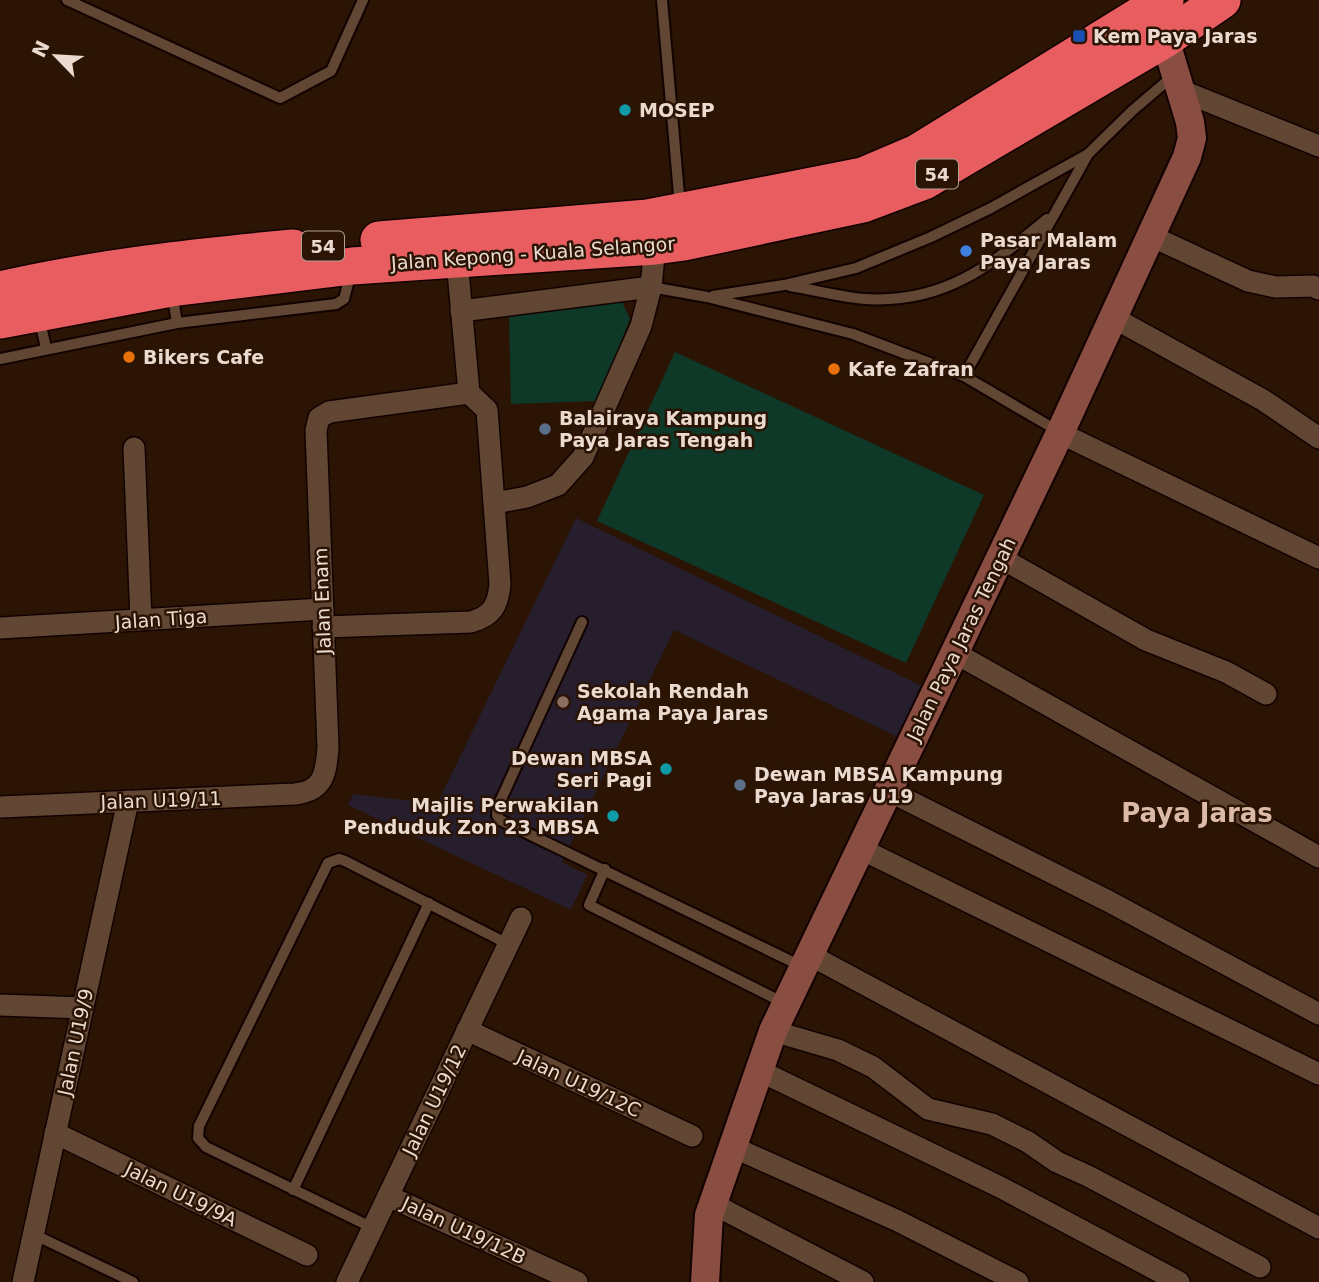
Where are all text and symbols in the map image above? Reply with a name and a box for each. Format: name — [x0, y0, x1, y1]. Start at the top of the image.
north arrow — [21, 21, 91, 91]
place label: Kem Paya Jaras — [1093, 25, 1258, 47]
marker: Kem Paya Jaras — [1071, 28, 1087, 44]
text: N — [27, 37, 54, 61]
place label: MOSEP — [639, 99, 715, 121]
marker: MOSEP — [617, 102, 633, 118]
road number: 54 — [916, 160, 958, 188]
place label: Pasar Malam Paya Jaras — [980, 229, 1117, 273]
road number: 54 — [302, 232, 344, 260]
street label: Jalan Kepong - Kuala Selangor — [389, 232, 676, 274]
marker: Pasar Malam Paya Jaras — [958, 243, 974, 259]
place label: Bikers Cafe — [143, 346, 264, 368]
marker: Bikers Cafe — [121, 349, 137, 365]
place label: Kafe Zafran — [848, 358, 974, 380]
marker: Kafe Zafran — [826, 361, 842, 377]
place label: Balairaya Kampung Paya Jaras Tengah — [559, 407, 767, 451]
marker: Balairaya Kampung Paya Jaras Tengah — [537, 421, 553, 437]
street label: Jalan Paya Jaras Tengah — [902, 534, 1020, 745]
street label: Jalan Enam — [309, 547, 335, 656]
street label: Jalan Tiga — [113, 605, 208, 633]
place label: Sekolah Rendah Agama Paya Jaras — [577, 680, 768, 724]
marker: Sekolah Rendah Agama Paya Jaras — [555, 694, 571, 710]
place label: Dewan MBSA Seri Pagi — [511, 747, 652, 791]
marker: Dewan MBSA Seri Pagi — [658, 761, 674, 777]
place label: Dewan MBSA Kampung Paya Jaras U19 — [754, 763, 1003, 807]
marker: Dewan MBSA Kampung Paya Jaras U19 — [732, 777, 748, 793]
street label: Jalan U19/11 — [99, 787, 222, 813]
place label: Majlis Perwakilan Penduduk Zon 23 MBSA — [343, 794, 599, 838]
district label: Paya Jaras — [1121, 798, 1273, 828]
marker: Majlis Perwakilan Penduduk Zon 23 MBSA — [605, 808, 621, 824]
street label: Jalan U19/9 — [53, 986, 97, 1098]
street label: Jalan U19/12 — [397, 1041, 470, 1160]
street label: Jalan U19/12C — [513, 1044, 644, 1121]
street label: Jalan U19/9A — [121, 1157, 241, 1231]
street label: Jalan U19/12B — [398, 1191, 529, 1268]

